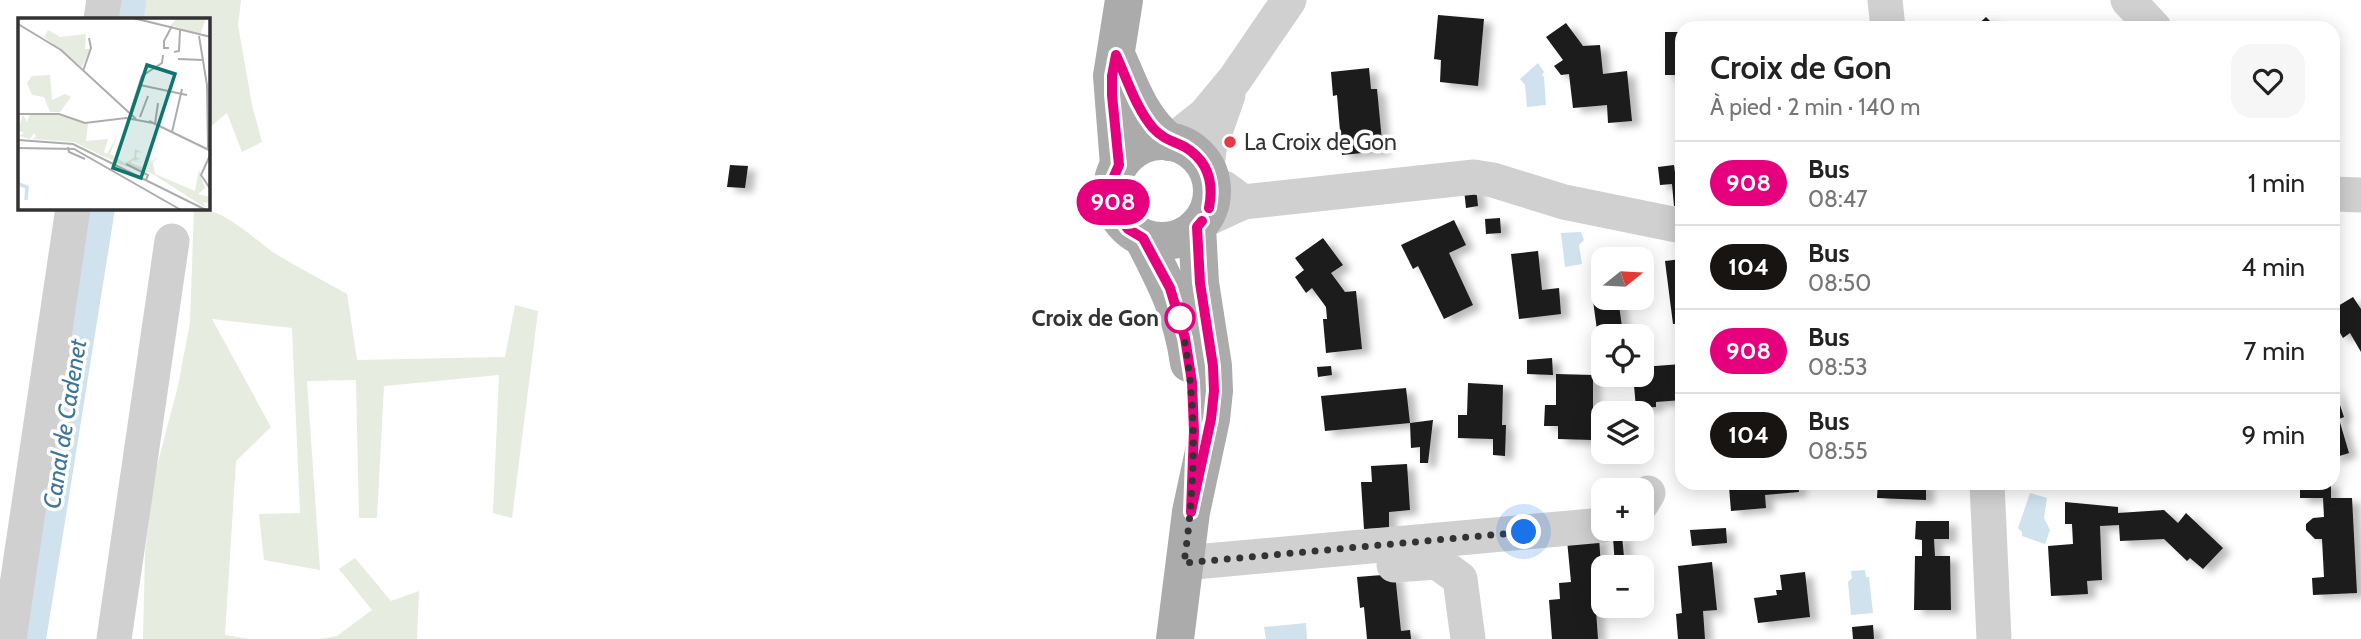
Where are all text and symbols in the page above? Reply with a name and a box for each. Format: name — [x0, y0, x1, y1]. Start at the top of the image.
inset map — [18, 18, 210, 210]
button: heart — [2231, 44, 2305, 118]
text: Croix de Gon — [1710, 47, 1892, 87]
text: À pied · 2 min · 140 m — [1710, 93, 1921, 121]
place label: La Croix de Gon — [1244, 128, 1397, 156]
marker: La Croix de Gon — [1222, 134, 1238, 150]
text: Bus — [1808, 153, 1849, 185]
text: 1 min — [2248, 167, 2305, 199]
text: 908 — [1726, 168, 1771, 197]
line badge: 908 — [1073, 179, 1153, 225]
text: 08:47 — [1808, 185, 1868, 213]
text: 908 — [1091, 187, 1135, 216]
text: Bus — [1808, 237, 1849, 269]
north arrow — [1591, 247, 1654, 310]
map controls — [1591, 247, 1654, 618]
text: 4 min — [2241, 251, 2305, 283]
text: 104 — [1728, 252, 1769, 281]
text: 08:50 — [1808, 269, 1871, 297]
marker: Croix de Gon — [1165, 303, 1195, 333]
place label: Croix de Gon — [1031, 304, 1159, 332]
text: Bus — [1808, 321, 1849, 353]
button: locate — [1591, 324, 1654, 387]
text: 7 min — [2243, 335, 2305, 367]
water label: Canal de Cadenet — [37, 336, 92, 511]
text: 908 — [1726, 336, 1771, 365]
text: 08:53 — [1808, 353, 1868, 381]
button: layers — [1591, 401, 1654, 464]
text: Bus — [1808, 405, 1849, 437]
text: 9 min — [2242, 419, 2305, 451]
text: 104 — [1728, 420, 1769, 449]
text: 08:55 — [1808, 437, 1868, 465]
button: + — [1591, 478, 1654, 541]
your location — [1506, 514, 1541, 549]
button: − — [1591, 555, 1654, 618]

